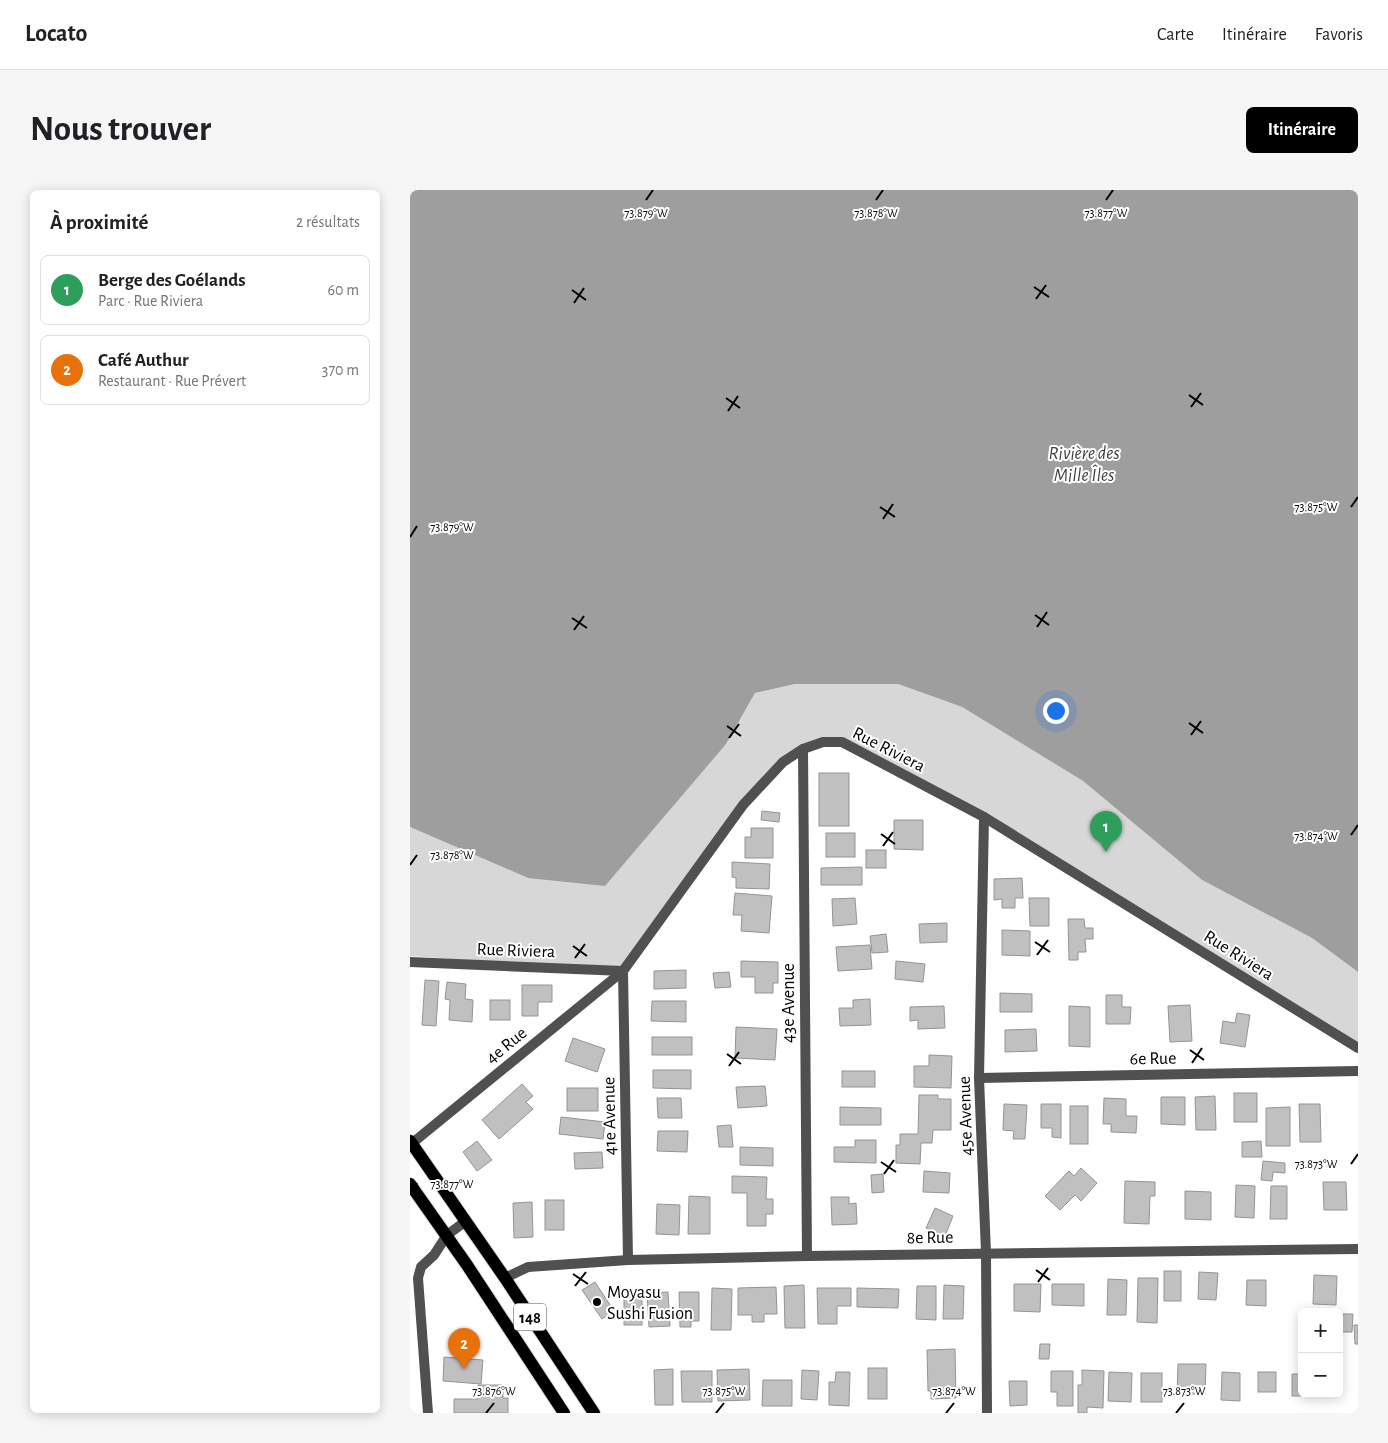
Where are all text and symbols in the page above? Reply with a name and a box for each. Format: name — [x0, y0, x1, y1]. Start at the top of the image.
text: Locato — [25, 22, 87, 46]
text: Carte — [1157, 26, 1194, 44]
text: Itinéraire — [1222, 26, 1287, 44]
text: Favoris — [1315, 26, 1363, 44]
button: Itinéraire — [1246, 107, 1358, 153]
text: Nous trouver — [30, 112, 211, 147]
text: 73.879°W — [624, 207, 668, 219]
text: 73.878°W — [854, 207, 898, 219]
text: 73.877°W — [1085, 207, 1128, 219]
text: À proximité — [50, 212, 148, 233]
text: 2 résultats — [296, 214, 360, 230]
text: Berge des Goélands — [98, 271, 245, 290]
text: 1 — [64, 282, 70, 298]
text: 60 m — [328, 282, 359, 298]
text: Parc · Rue Riviera — [98, 293, 203, 309]
text: Café Authur — [98, 351, 189, 370]
text: 2 — [63, 362, 71, 378]
text: 370 m — [322, 362, 359, 378]
text: Restaurant · Rue Prévert — [98, 373, 246, 389]
water label: Rivière des Mille Îles — [1049, 444, 1119, 485]
text: 73.875°W — [1295, 501, 1338, 513]
text: 73.879°W — [430, 521, 474, 533]
your location — [1043, 698, 1069, 724]
street label: Rue Riviera — [849, 724, 928, 776]
pin: 1 — [1090, 811, 1122, 852]
text: 73.874°W — [1294, 830, 1338, 842]
text: 73.878°W — [430, 849, 474, 861]
street label: Rue Riviera — [1200, 927, 1277, 984]
street label: Rue Riviera — [476, 941, 556, 961]
street label: 43e Avenue — [780, 963, 798, 1043]
street label: 4e Rue — [483, 1024, 531, 1068]
street label: 6e Rue — [1129, 1050, 1177, 1068]
street label: 45e Avenue — [956, 1076, 976, 1156]
street label: 41e Avenue — [600, 1077, 620, 1155]
text: 73.873°W — [1295, 1158, 1338, 1170]
text: 73.877°W — [431, 1178, 474, 1190]
street label: 8e Rue — [906, 1229, 954, 1247]
place label: Moyasu Sushi Fusion — [607, 1284, 693, 1323]
marker: Moyasu Sushi Fusion — [591, 1296, 603, 1308]
road number: 148 — [514, 1304, 546, 1330]
map controls — [1298, 1308, 1343, 1398]
button: + — [1298, 1308, 1343, 1353]
pin: 2 — [448, 1328, 480, 1369]
button: − — [1298, 1353, 1343, 1398]
text: 73.876°W — [472, 1385, 516, 1397]
text: 73.875°W — [703, 1385, 746, 1397]
text: 73.874°W — [932, 1385, 976, 1397]
text: 73.873°W — [1163, 1385, 1206, 1397]

